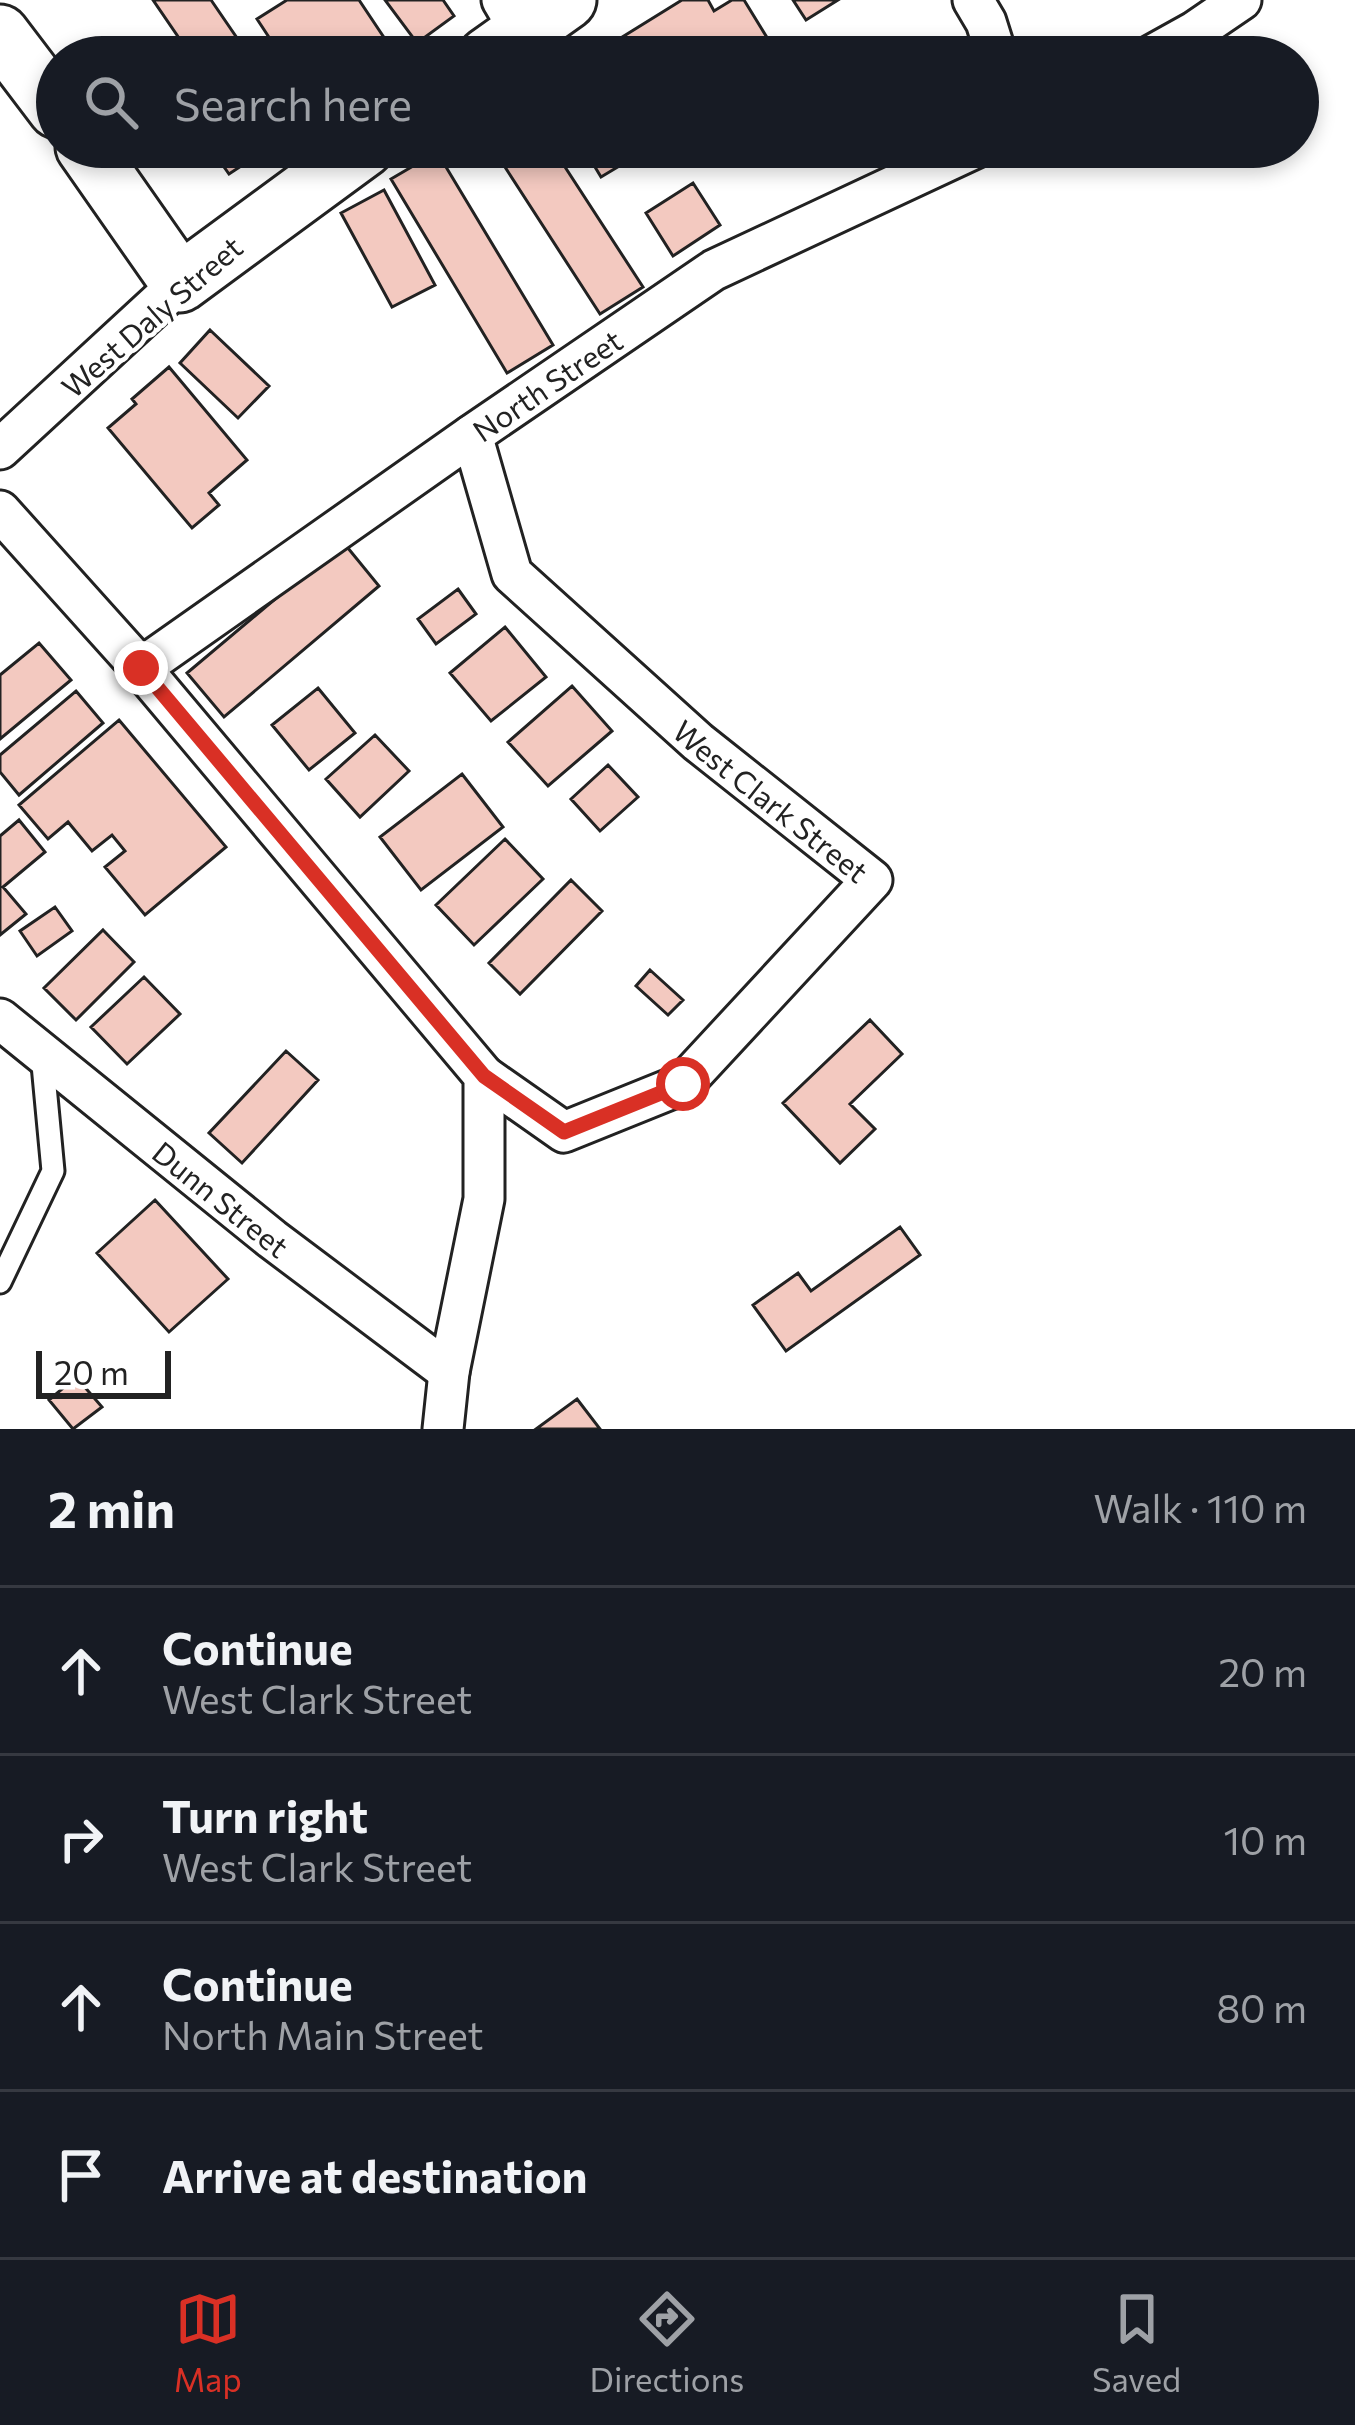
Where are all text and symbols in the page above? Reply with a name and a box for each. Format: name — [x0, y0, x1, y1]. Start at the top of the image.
search box — [36, 36, 1319, 168]
icon: search — [78, 69, 144, 135]
text: Search here — [174, 75, 412, 130]
street label: West Daly Street — [53, 227, 249, 405]
street label: North Street — [465, 320, 628, 448]
route end — [114, 641, 168, 695]
street label: West Clark Street — [667, 711, 876, 889]
route start — [656, 1057, 710, 1111]
street label: Dunn Street — [146, 1132, 297, 1264]
scale bar — [36, 1345, 171, 1398]
text: 20 m — [54, 1351, 129, 1392]
text: 2 min — [48, 1476, 175, 1539]
text: Walk · 110 m — [1093, 1483, 1307, 1531]
text: Continue — [162, 1619, 353, 1674]
icon: ahead — [48, 1638, 114, 1704]
text: 20 m — [1219, 1647, 1307, 1695]
text: West Clark Street — [162, 1674, 472, 1722]
text: Turn right — [162, 1787, 368, 1842]
icon: right — [48, 1806, 114, 1872]
text: 10 m — [1223, 1815, 1307, 1863]
text: West Clark Street — [162, 1842, 472, 1890]
text: Continue — [162, 1955, 353, 2010]
icon: ahead — [48, 1974, 114, 2040]
text: 80 m — [1216, 1983, 1307, 2031]
text: North Main Street — [162, 2010, 484, 2058]
icon: arrive — [48, 2142, 114, 2208]
text: Arrive at destination — [162, 2147, 588, 2202]
tab: Map — [174, 2286, 242, 2399]
tab: Directions — [590, 2286, 744, 2399]
tab: Saved — [1092, 2286, 1181, 2399]

